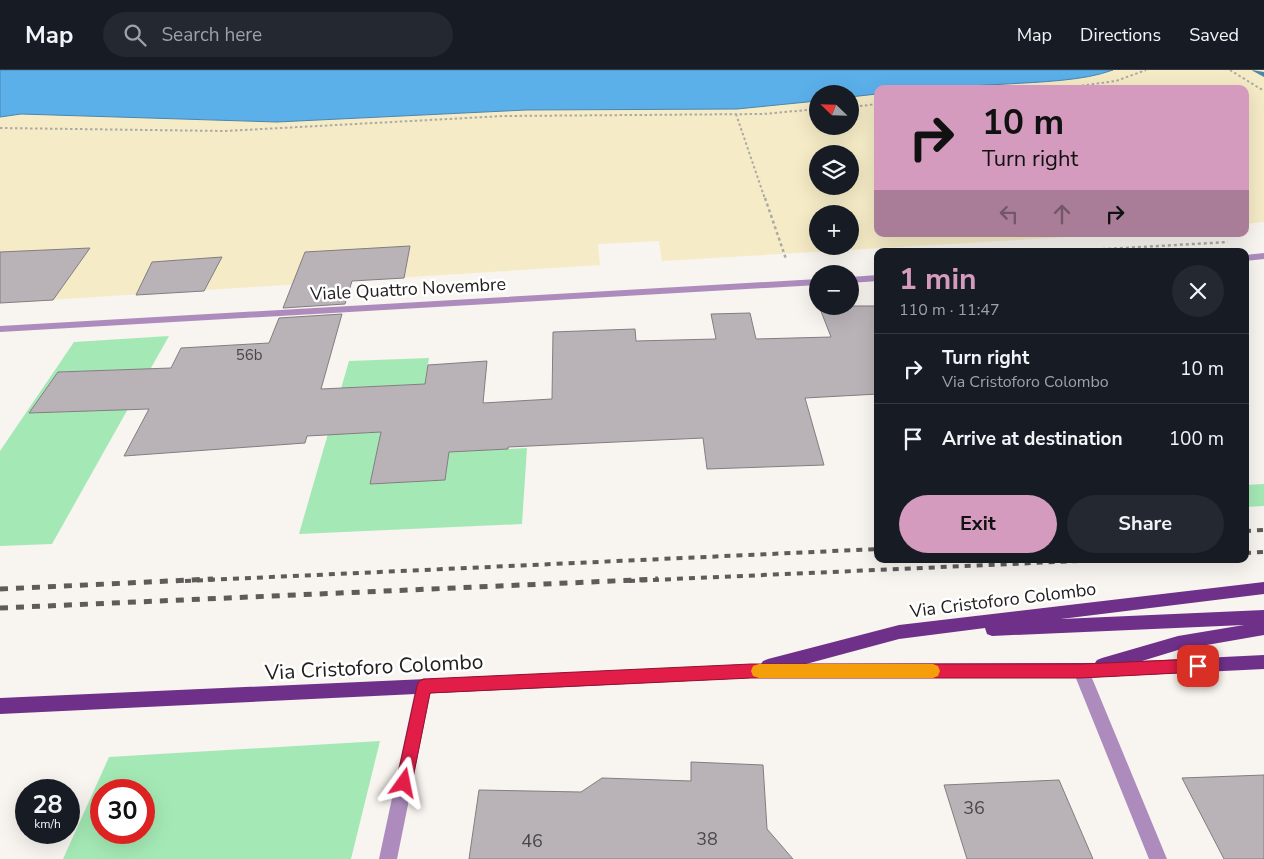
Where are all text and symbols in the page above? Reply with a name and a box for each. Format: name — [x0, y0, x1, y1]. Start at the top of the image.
search box — [103, 12, 453, 57]
text: Map — [25, 19, 73, 51]
icon: search — [121, 21, 149, 49]
text: Search here — [161, 22, 262, 48]
text: Map — [1017, 23, 1052, 47]
text: Directions — [1080, 23, 1161, 47]
text: Saved — [1189, 23, 1239, 47]
north arrow — [809, 85, 859, 135]
map controls — [809, 85, 859, 315]
text: 10 m — [982, 99, 1064, 146]
icon: right — [899, 105, 964, 170]
text: Turn right — [982, 144, 1078, 174]
button: layers — [809, 145, 859, 195]
icon: left — [995, 200, 1023, 228]
icon: ahead — [1048, 200, 1076, 228]
icon: right — [1101, 200, 1129, 228]
button: + — [809, 205, 859, 255]
text: 1 min — [899, 259, 977, 300]
button: − — [809, 265, 859, 315]
button: close — [1172, 265, 1224, 317]
street label: Viale Quattro Novembre — [308, 272, 507, 306]
text: 110 m · 11:47 — [899, 299, 1000, 321]
house number: 56b — [236, 345, 263, 365]
text: Turn right — [942, 345, 1029, 371]
icon: right — [899, 355, 927, 383]
text: 10 m — [1180, 356, 1224, 382]
text: Via Cristoforo Colombo — [942, 371, 1109, 393]
icon: arrive — [899, 425, 927, 453]
text: Arrive at destination — [942, 426, 1123, 452]
text: 100 m — [1169, 426, 1224, 452]
button: Exit — [899, 495, 1057, 553]
button: Share — [1067, 495, 1224, 553]
street label: Via Cristoforo Colombo — [907, 577, 1098, 623]
pin — [1177, 645, 1219, 687]
street label: Via Cristoforo Colombo — [263, 647, 484, 687]
icon: arrive — [1184, 652, 1212, 680]
position arrow — [377, 756, 429, 808]
speed limit sign: 30 — [90, 779, 155, 844]
text: 28 — [32, 788, 63, 822]
house number: 36 — [963, 796, 985, 820]
text: km/h — [34, 816, 61, 832]
house number: 38 — [696, 827, 718, 851]
house number: 46 — [521, 829, 543, 853]

